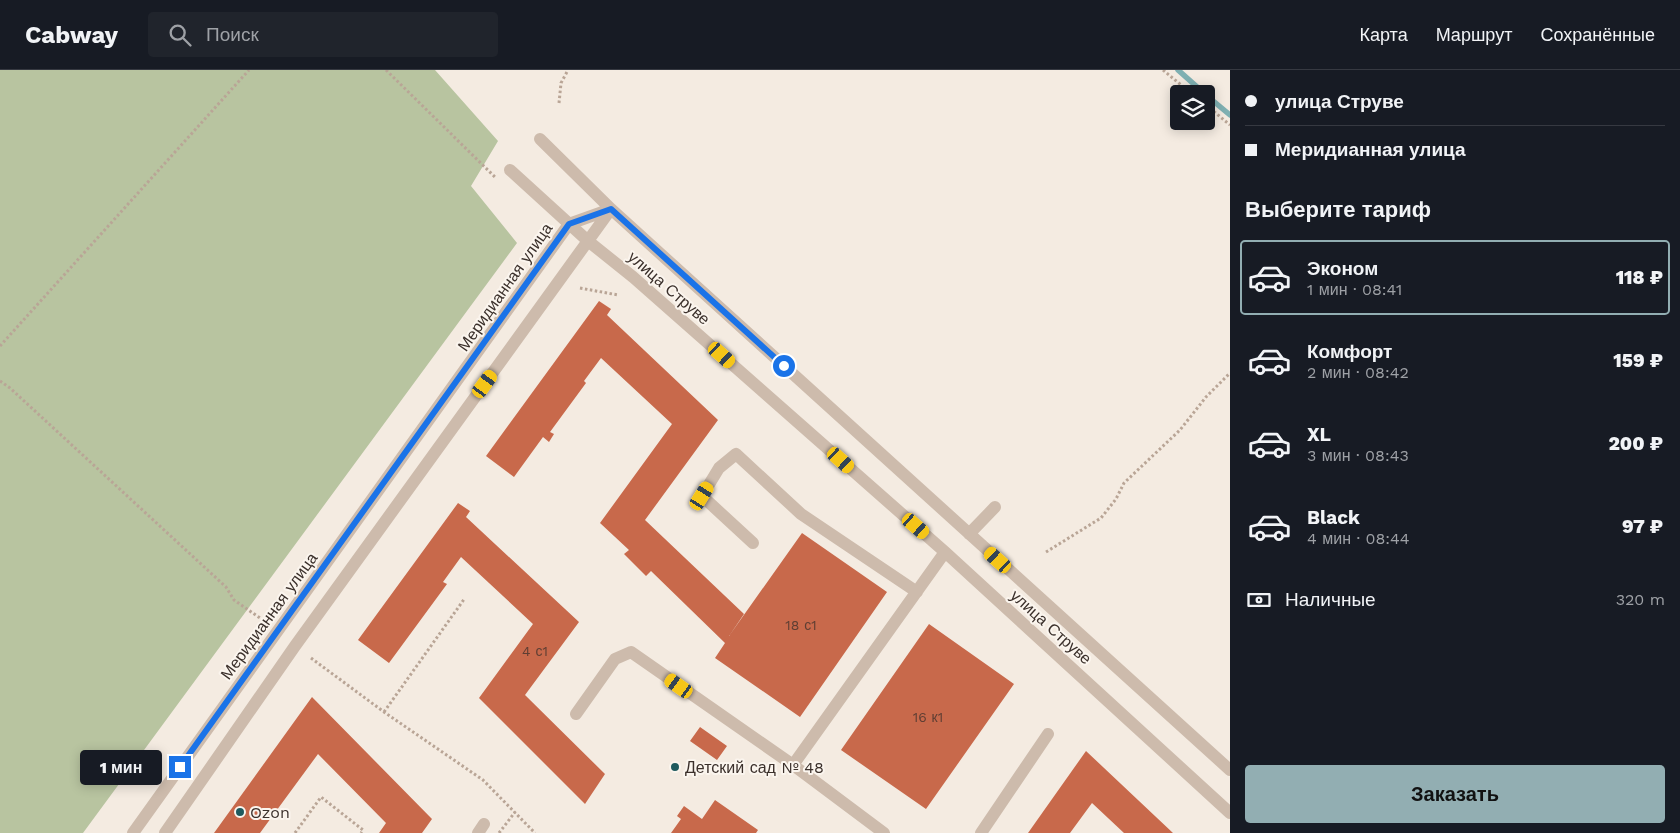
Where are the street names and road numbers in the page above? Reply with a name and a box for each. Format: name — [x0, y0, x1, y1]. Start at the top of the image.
street label: Меридианная улица — [454, 219, 556, 355]
street label: улица Струве — [624, 247, 714, 329]
street label: Меридианная улица — [217, 549, 321, 683]
street label: улица Струве — [1007, 586, 1095, 668]

